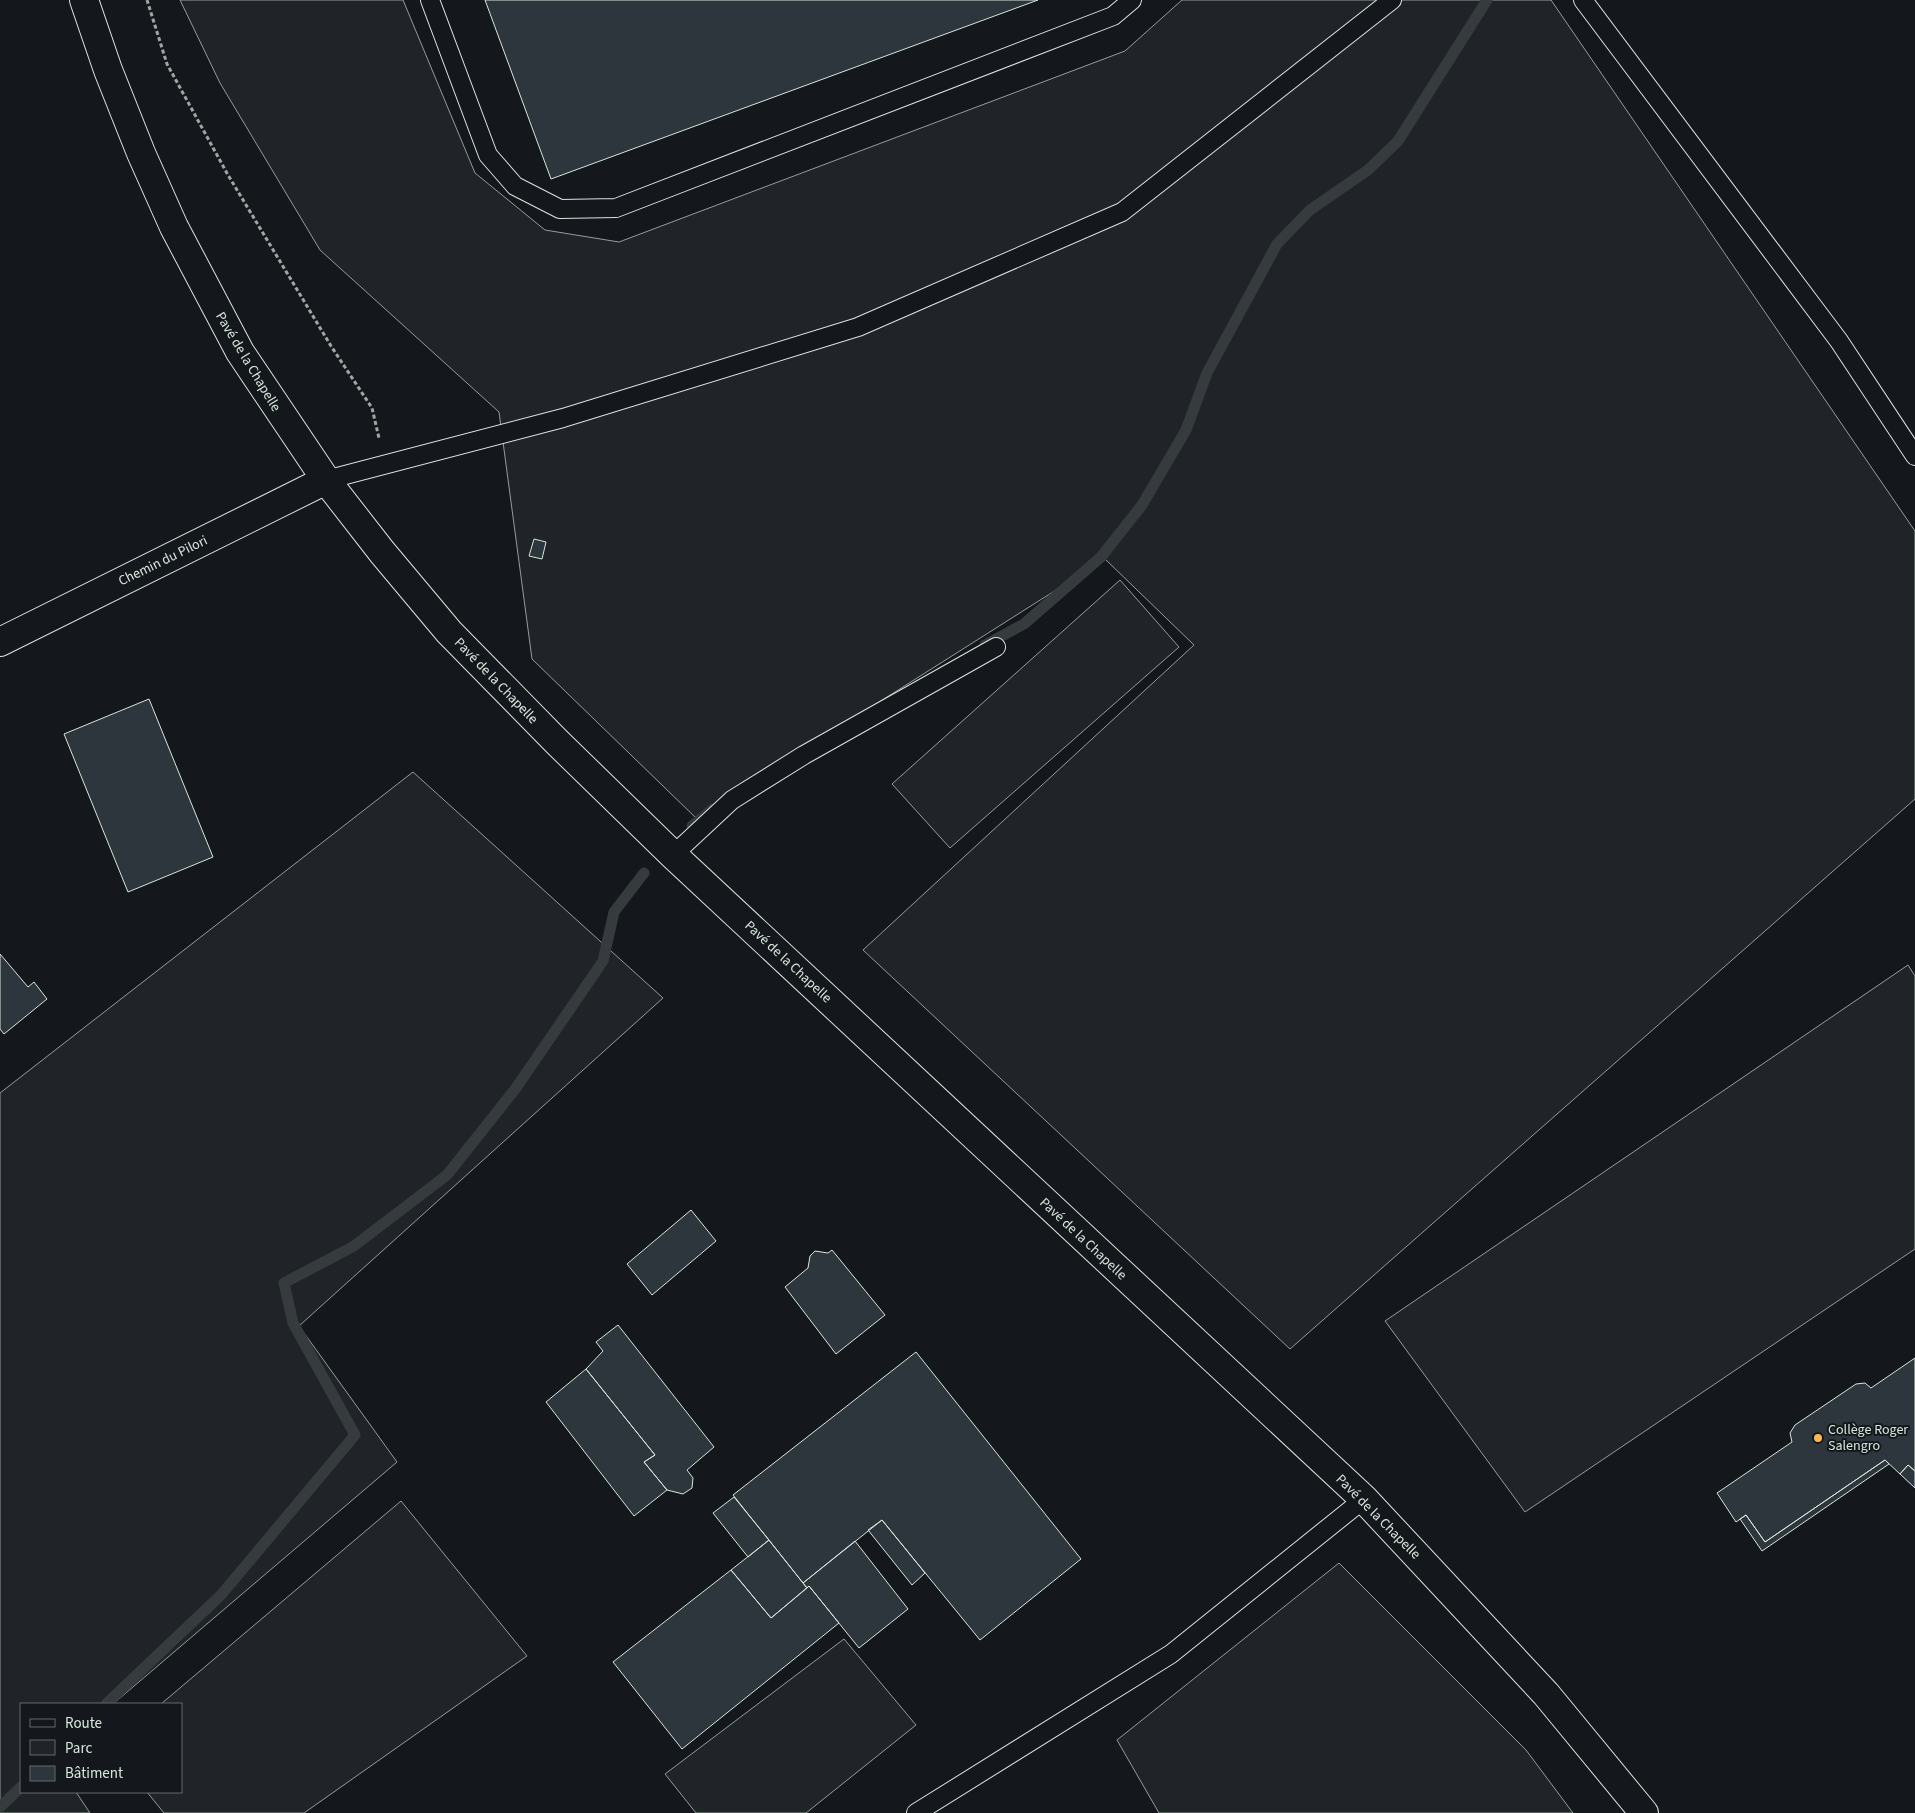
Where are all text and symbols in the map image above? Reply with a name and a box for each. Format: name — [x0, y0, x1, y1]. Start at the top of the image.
street label: Pavé de la Chapelle — [210, 308, 286, 416]
street label: Chemin du Pilori — [115, 531, 211, 591]
street label: Pavé de la Chapelle — [450, 633, 542, 729]
street label: Pavé de la Chapelle — [740, 916, 836, 1008]
street label: Pavé de la Chapelle — [1035, 1193, 1131, 1285]
place label: Collège Roger Salengro — [1828, 1420, 1908, 1456]
marker: Collège Roger Salengro — [1812, 1432, 1824, 1444]
street label: Pavé de la Chapelle — [1331, 1470, 1425, 1564]
legend — [20, 1703, 182, 1793]
text: Route — [65, 1713, 102, 1734]
text: Parc — [65, 1738, 92, 1759]
text: Bâtiment — [65, 1763, 123, 1784]

